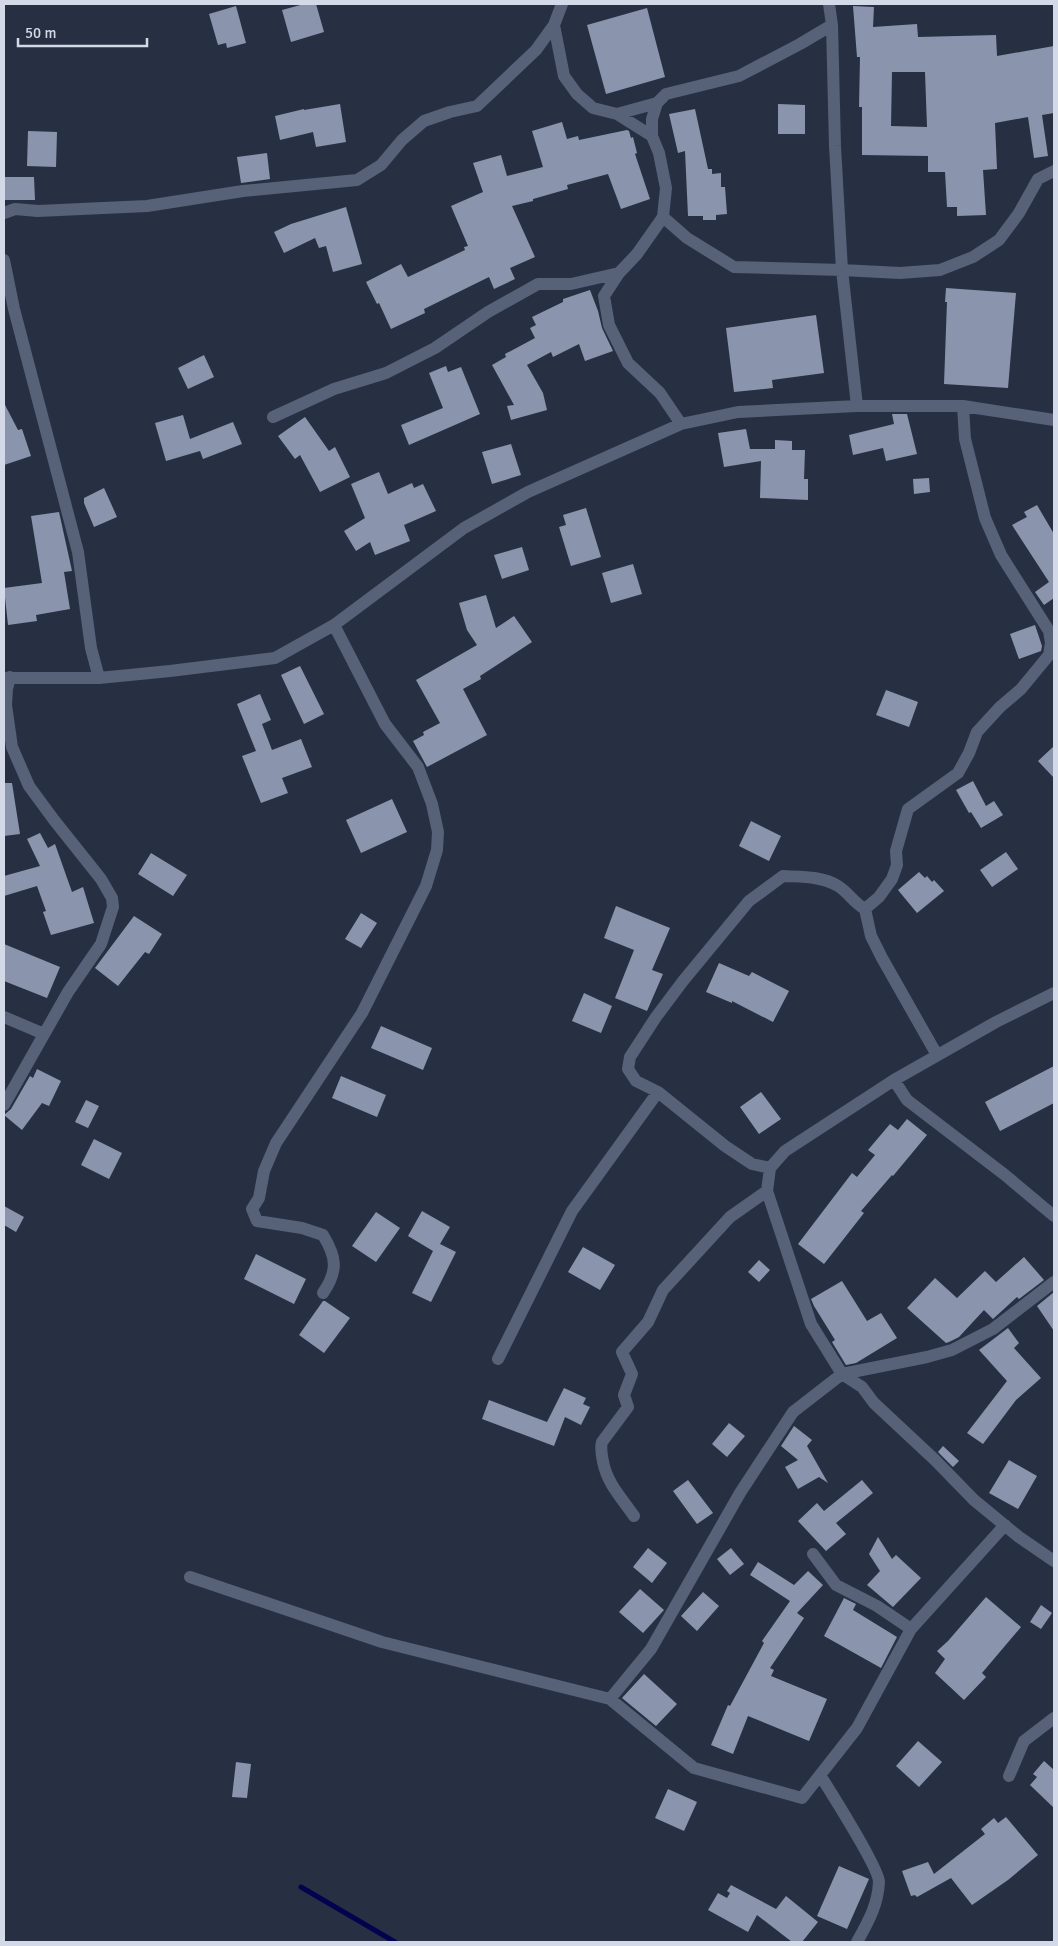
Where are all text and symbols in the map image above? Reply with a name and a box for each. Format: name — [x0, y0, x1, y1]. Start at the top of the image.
scale bar — [18, 15, 146, 47]
text: 50 m — [25, 24, 56, 42]

